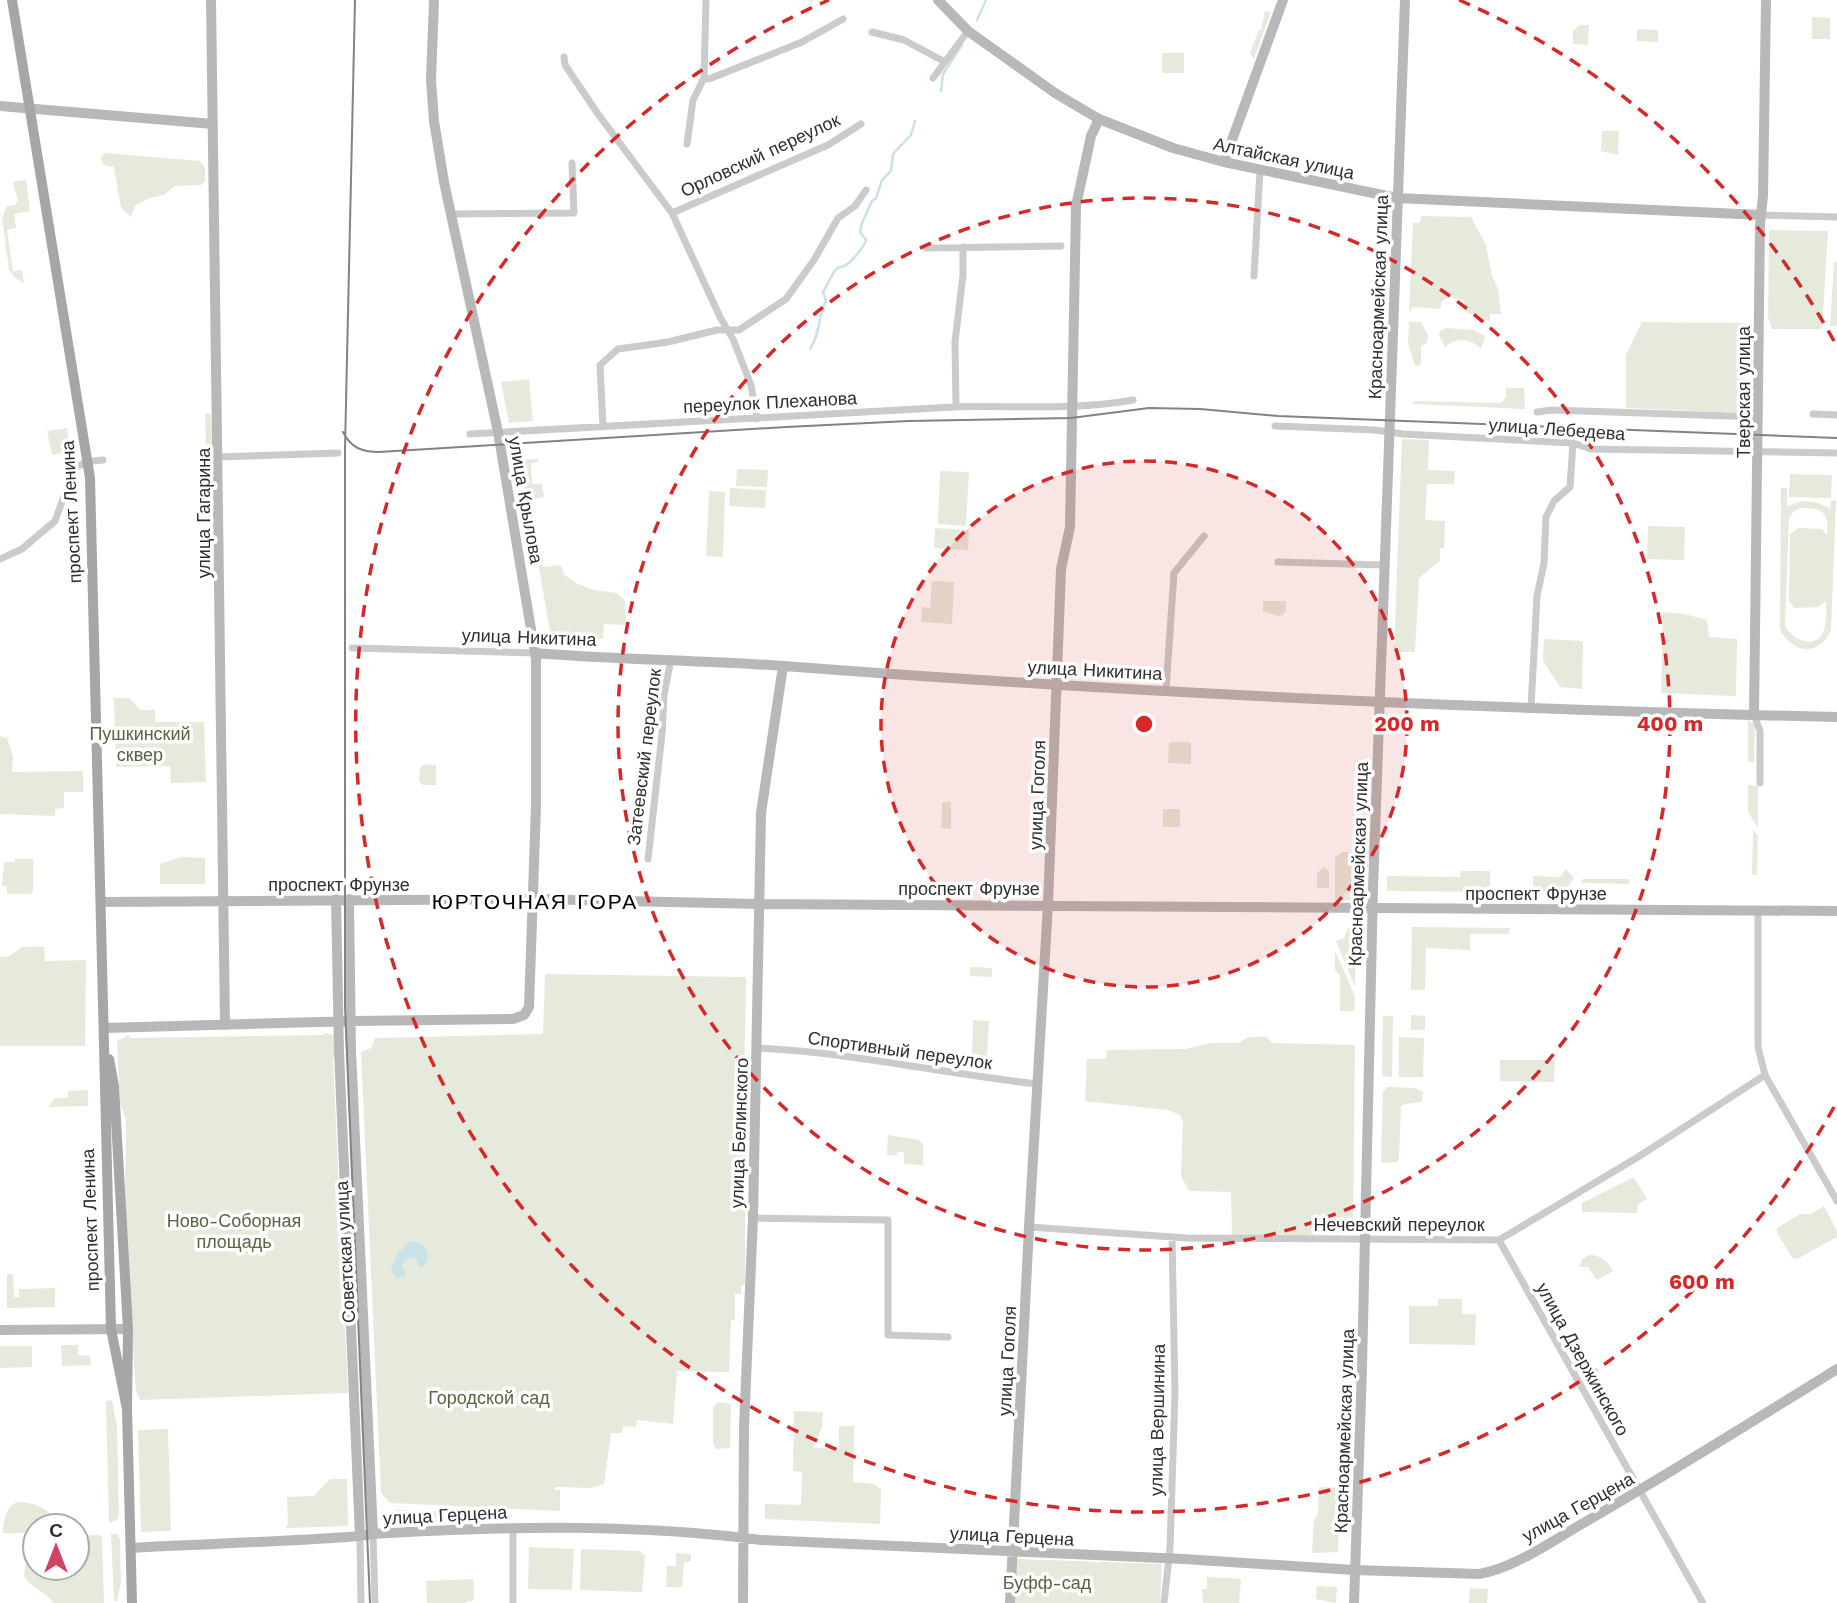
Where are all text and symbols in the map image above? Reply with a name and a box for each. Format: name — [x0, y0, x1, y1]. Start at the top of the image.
street label: Орловский переулок — [677, 109, 843, 201]
street label: Алтайская улица — [1212, 133, 1357, 183]
street label: Красноармейская улица — [1364, 193, 1392, 400]
street label: Тверская улица — [1733, 325, 1754, 458]
street label: переулок Плеханова — [683, 387, 858, 417]
street label: улица Лебедева — [1488, 414, 1627, 444]
street label: улица Крылова — [504, 435, 548, 566]
street label: проспект Ленина — [57, 439, 85, 584]
street label: улица Гагарина — [193, 447, 214, 578]
street label: улица Никитина — [461, 624, 598, 650]
street label: улица Никитина — [1027, 656, 1164, 684]
street label: Затеевский переулок — [623, 667, 665, 847]
text: 200 m — [1374, 711, 1440, 736]
text: 400 m — [1637, 711, 1703, 736]
centre of rings — [1132, 712, 1156, 736]
park label: Пушкинский сквер — [89, 723, 191, 765]
street label: улица Гоголя — [1025, 740, 1049, 850]
street label: Красноармейская улица — [1344, 760, 1372, 967]
street label: проспект Фрунзе — [268, 874, 410, 895]
street label: проспект Фрунзе — [898, 878, 1040, 899]
street label: проспект Фрунзе — [1465, 883, 1607, 904]
district label: ЮРТОЧНАЯ ГОРА — [432, 889, 638, 914]
street label: Спортивный переулок — [806, 1027, 994, 1073]
street label: улица Белинского — [726, 1057, 752, 1209]
street label: проспект Ленина — [77, 1147, 103, 1292]
street label: Советская улица — [331, 1179, 359, 1324]
park label: Ново-Соборная площадь — [167, 1210, 301, 1252]
street label: Нечевский переулок — [1313, 1214, 1485, 1235]
text: 600 m — [1669, 1269, 1735, 1294]
street label: улица Дзержинского — [1532, 1279, 1634, 1439]
street label: улица Гоголя — [994, 1305, 1020, 1417]
street label: Красноармейская улица — [1330, 1327, 1358, 1534]
street label: улица Вершинина — [1145, 1343, 1169, 1496]
park label: Городской сад — [428, 1387, 550, 1408]
street label: улица Герцена — [1519, 1467, 1638, 1546]
street label: улица Герцена — [382, 1501, 509, 1529]
north arrow — [21, 1512, 91, 1582]
text: С — [49, 1519, 63, 1542]
street label: улица Герцена — [949, 1522, 1076, 1550]
park label: Буфф-сад — [1003, 1572, 1092, 1593]

